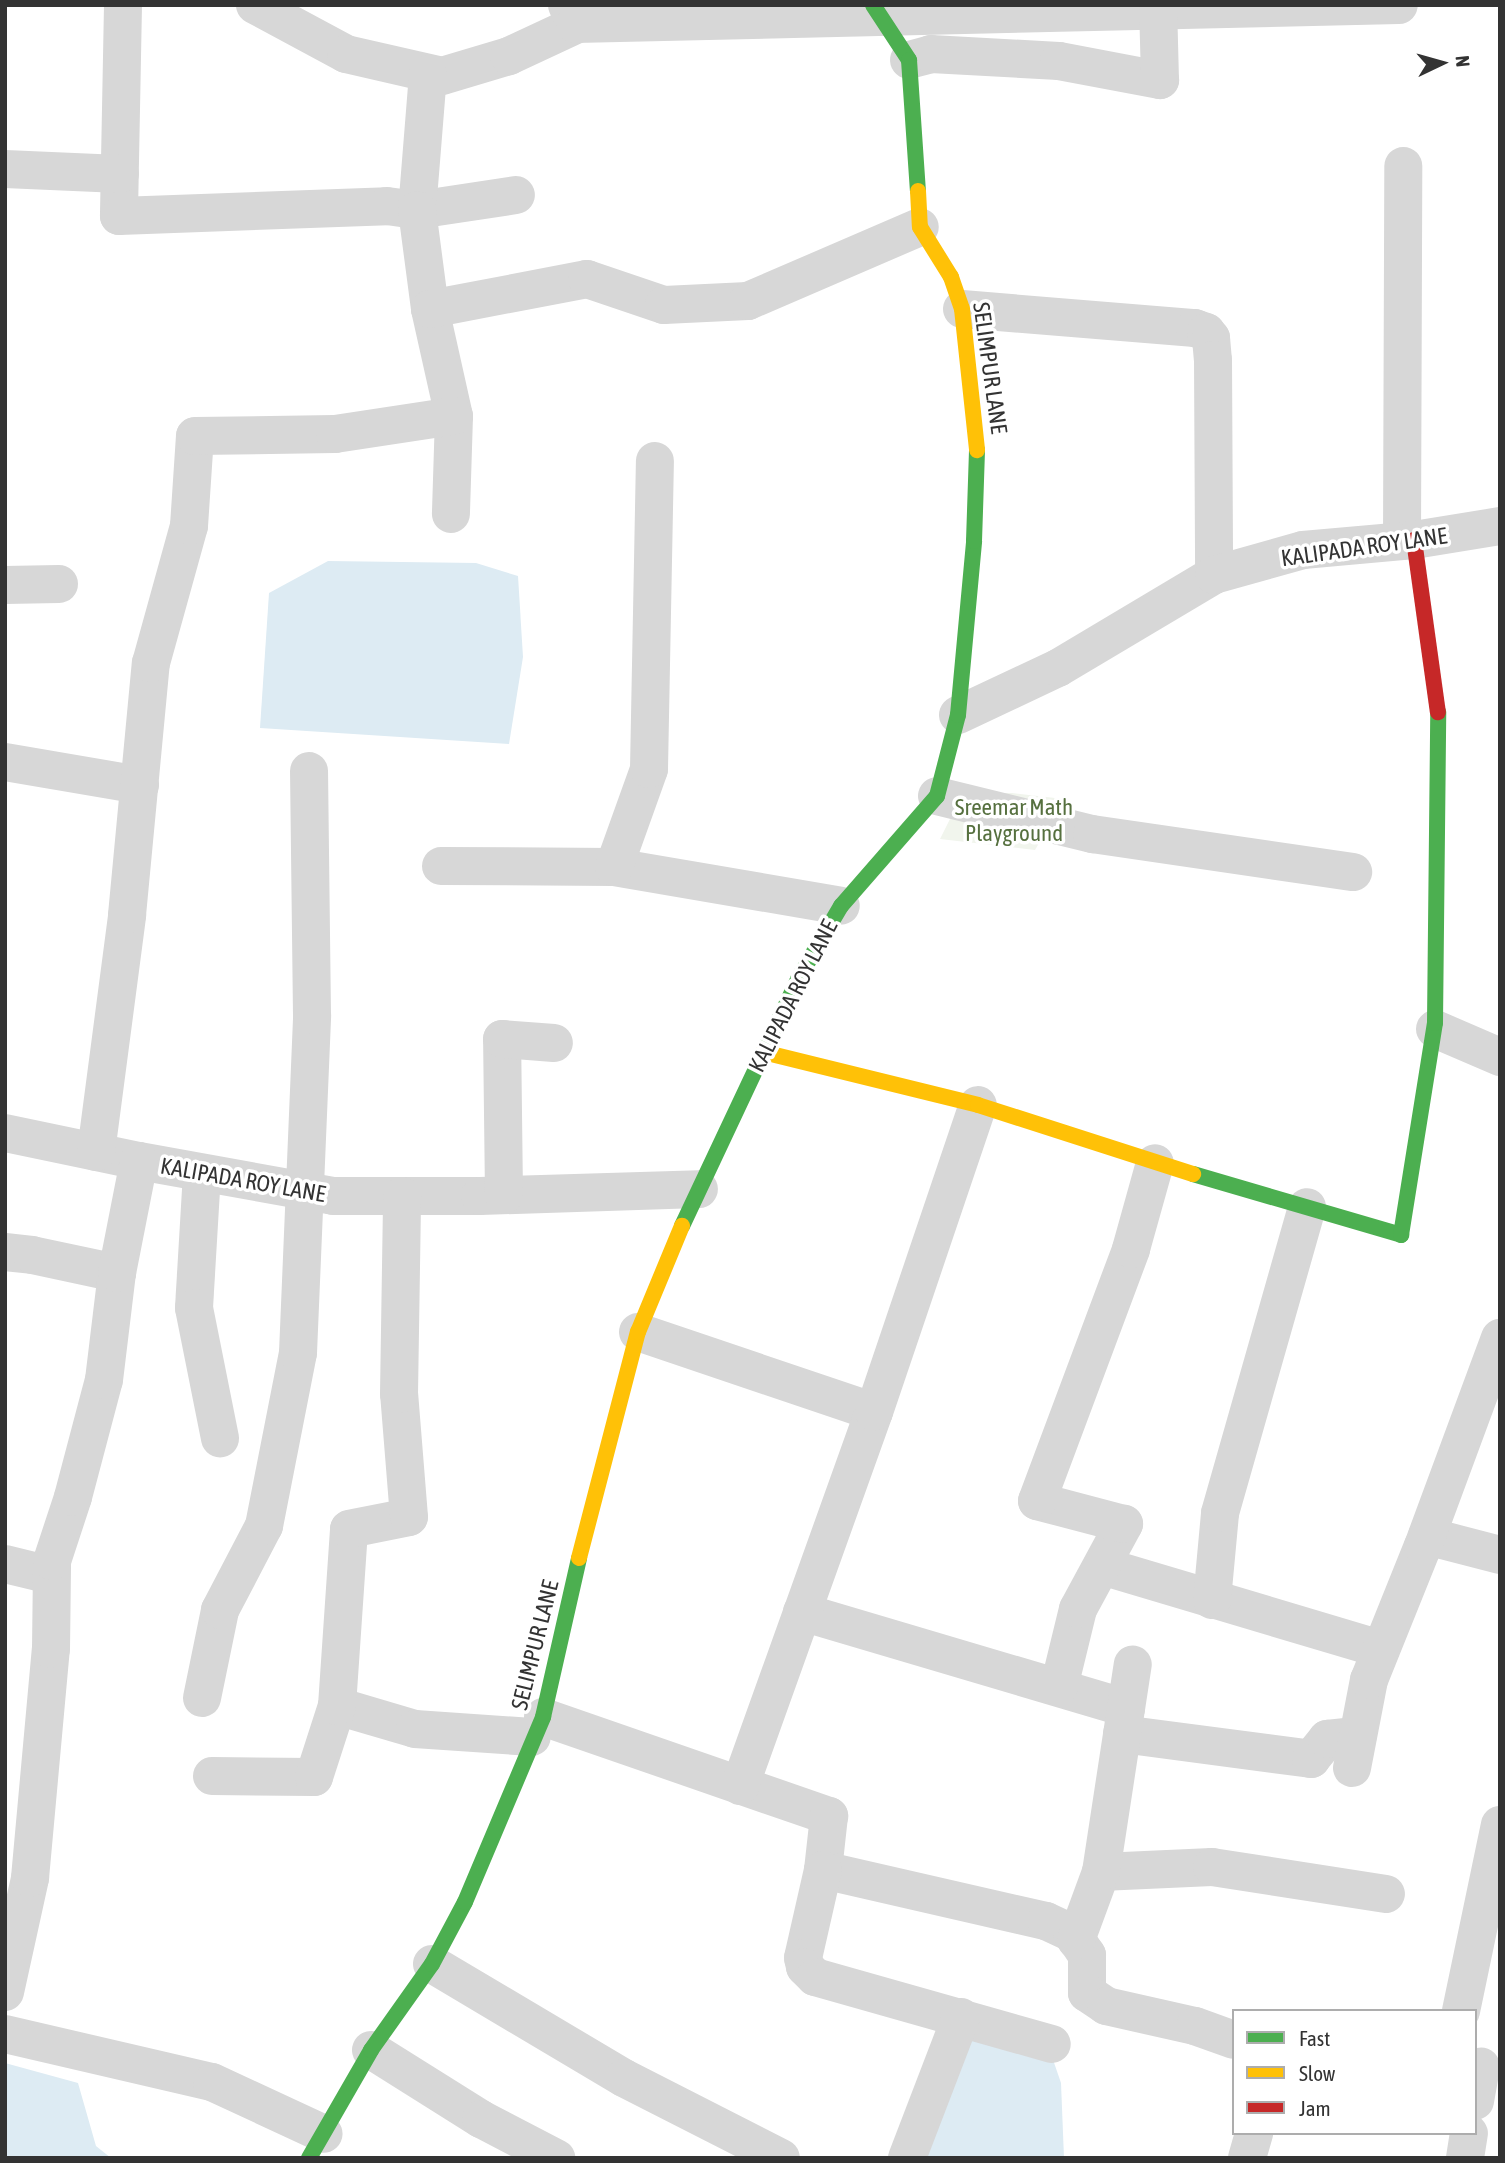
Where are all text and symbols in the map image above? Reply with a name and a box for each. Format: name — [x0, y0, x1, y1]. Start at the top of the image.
north arrow — [1407, 28, 1477, 98]
text: N — [1451, 55, 1474, 68]
street label: SELIMPUR LANE — [967, 300, 1013, 436]
street label: KALIPADA ROY LANE — [1279, 522, 1449, 572]
park label: Sreemar Math Playground — [955, 793, 1073, 847]
street label: KALIPADA ROY LANE — [743, 915, 843, 1077]
street label: KALIPADA ROY LANE — [158, 1152, 328, 1208]
street label: SELIMPUR LANE — [506, 1577, 564, 1713]
legend — [1232, 2009, 1477, 2135]
text: Fast — [1299, 2026, 1330, 2050]
text: Slow — [1299, 2061, 1335, 2085]
text: Jam — [1299, 2096, 1331, 2120]

